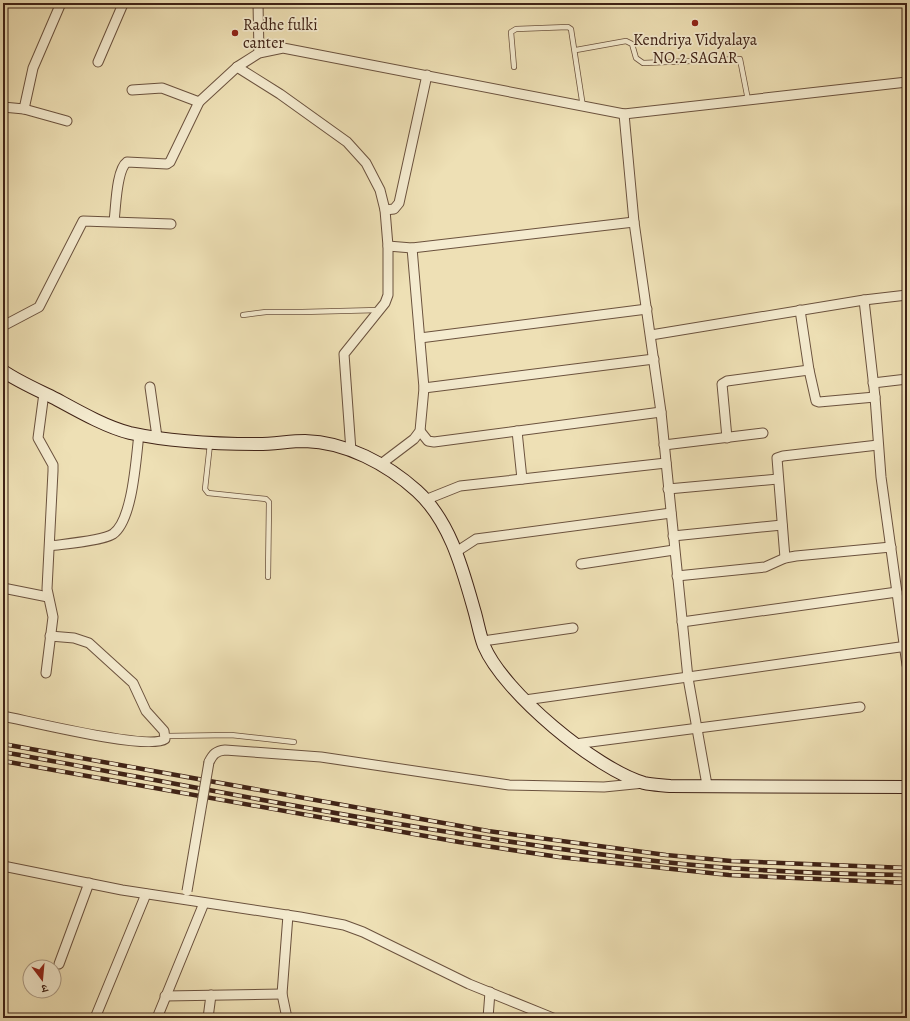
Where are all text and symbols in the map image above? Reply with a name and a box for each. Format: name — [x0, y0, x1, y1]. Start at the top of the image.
place label: Radhe fulki canter — [243, 14, 318, 54]
marker: Kendriya Vidyalaya NO.2 SAGAR — [690, 18, 700, 28]
marker: Radhe fulki canter — [230, 28, 240, 38]
place label: Kendriya Vidyalaya NO.2 SAGAR — [633, 29, 758, 69]
north arrow — [22, 959, 62, 999]
text: उ — [39, 980, 50, 996]

